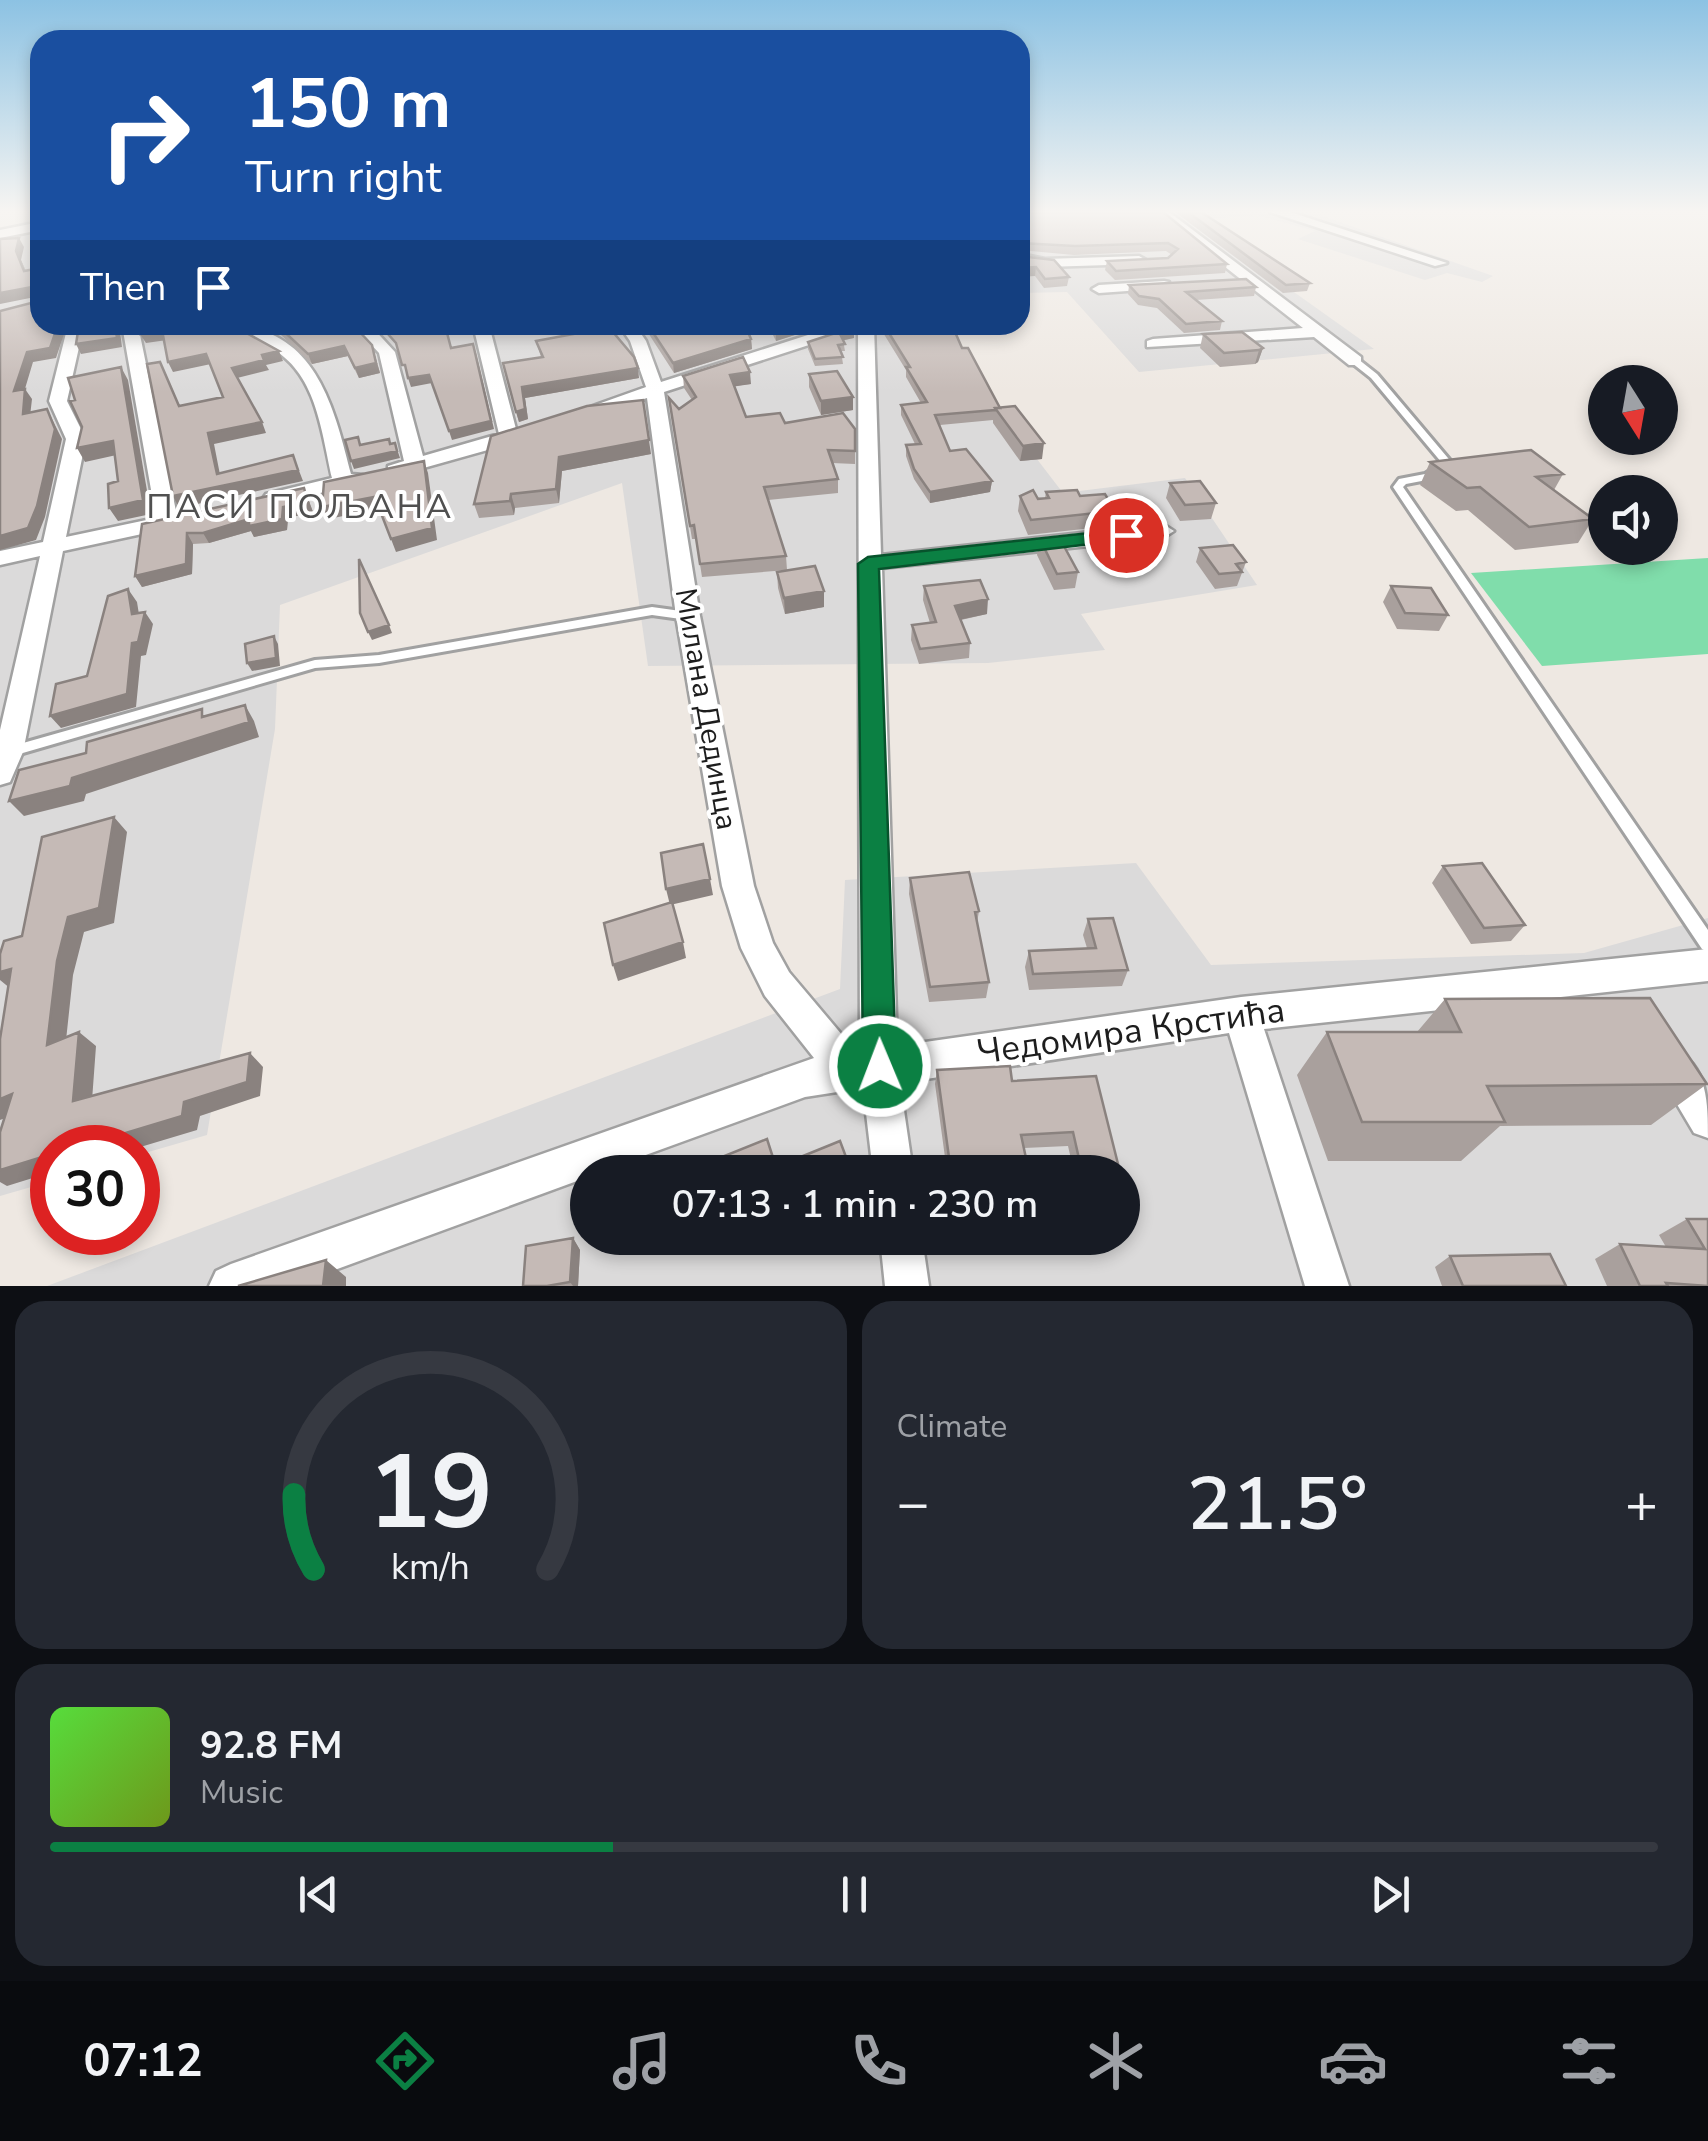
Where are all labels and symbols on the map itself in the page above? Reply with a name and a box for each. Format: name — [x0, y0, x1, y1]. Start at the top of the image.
north arrow — [1588, 365, 1678, 455]
district label: ПАСИ ПОЉАНА — [146, 483, 454, 530]
pin — [1084, 493, 1169, 578]
street label: Милана Дединца — [665, 585, 747, 833]
street label: Чедомира Крстића — [974, 986, 1288, 1076]
position arrow — [828, 1014, 932, 1118]
speed limit sign: 30 — [30, 1125, 160, 1255]

